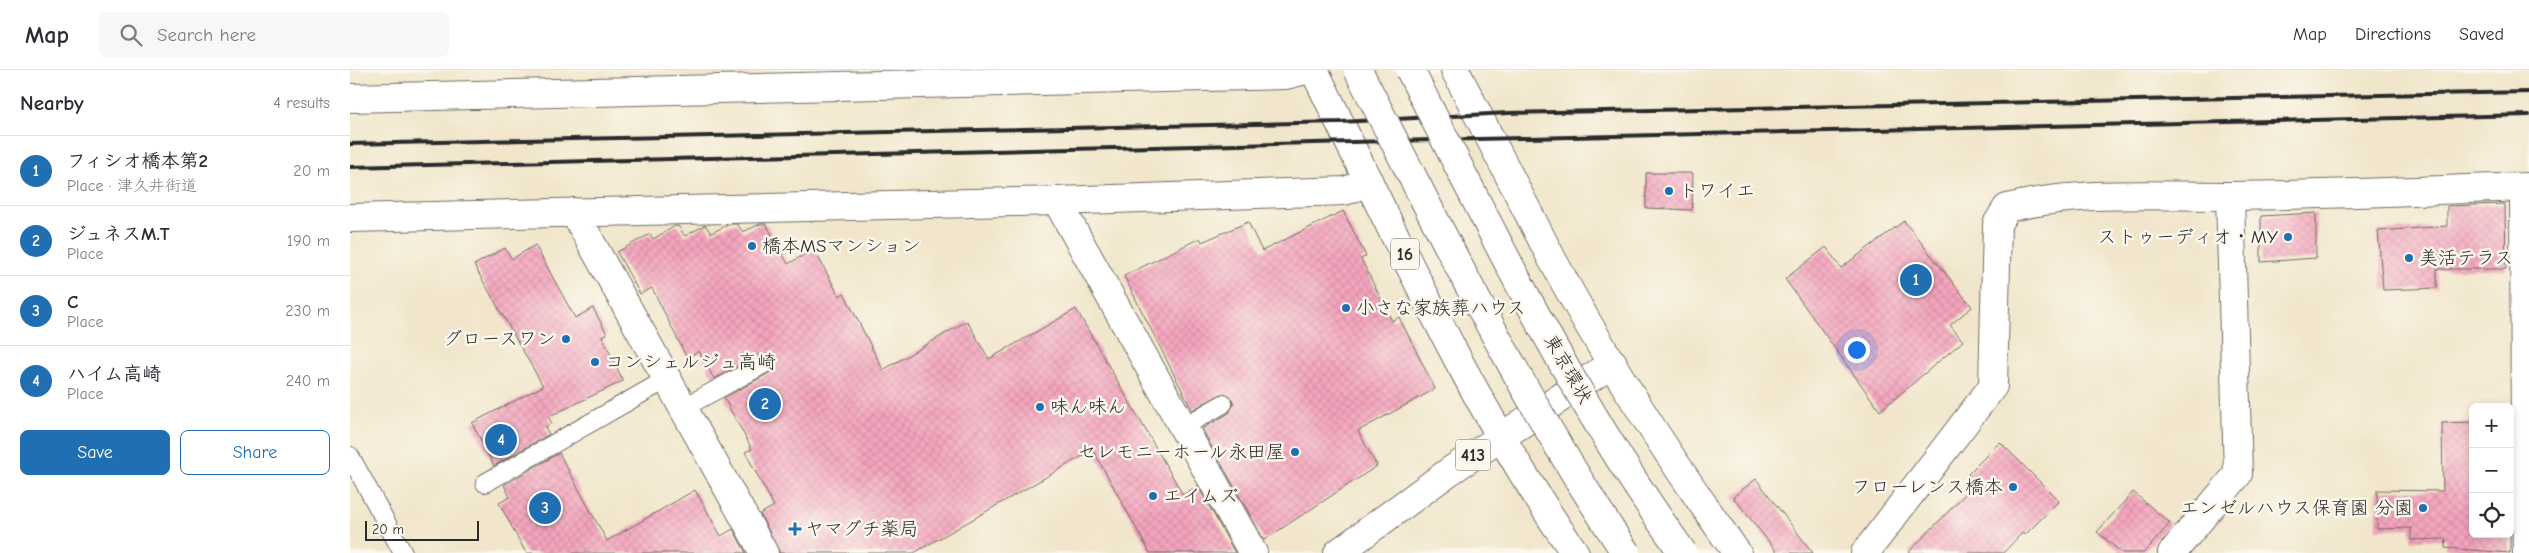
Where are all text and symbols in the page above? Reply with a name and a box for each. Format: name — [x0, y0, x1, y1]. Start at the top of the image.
search box — [99, 12, 449, 57]
text: Map — [25, 21, 69, 49]
icon: search — [117, 21, 145, 49]
text: Search here — [157, 24, 256, 46]
text: Map — [2293, 24, 2327, 45]
text: Directions — [2355, 24, 2431, 45]
text: Saved — [2459, 24, 2504, 45]
text: Nearby — [20, 91, 84, 115]
text: 4 results — [273, 94, 330, 112]
text: フィシオ橋本第2 — [67, 150, 208, 172]
text: 1 — [33, 162, 39, 180]
text: 20 m — [293, 162, 330, 180]
text: Place · 津久井街道 — [67, 177, 197, 195]
place label: トワイエ — [1679, 180, 1755, 202]
marker: トワイエ — [1663, 185, 1675, 197]
text: ジュネスM.T — [67, 223, 170, 245]
place label: ストゥーディオ・MY — [2097, 226, 2279, 248]
marker: ストゥーディオ・MY — [2282, 231, 2294, 243]
text: 2 — [32, 232, 40, 250]
text: 190 m — [287, 232, 330, 250]
place label: 橋本MSマンション — [762, 235, 921, 257]
road number: 16 — [1391, 238, 1419, 270]
marker: 橋本MSマンション — [746, 240, 758, 252]
text: Place — [67, 245, 103, 263]
place label: 美活テラス — [2419, 247, 2513, 269]
marker: 美活テラス — [2403, 252, 2415, 264]
pin: 1 — [1900, 261, 1932, 299]
text: C — [67, 291, 78, 313]
place label: 小さな家族葬ハウス — [1356, 297, 1526, 319]
text: 3 — [32, 302, 40, 320]
text: 230 m — [285, 302, 330, 320]
marker: 小さな家族葬ハウス — [1340, 302, 1352, 314]
text: Place — [67, 313, 103, 331]
place label: グロースワン — [443, 328, 556, 350]
street label: 東京環状 — [1539, 331, 1597, 407]
marker: グロースワン — [560, 333, 572, 345]
your location — [1844, 337, 1870, 363]
place label: コンシェルジュ高崎 — [605, 351, 776, 373]
marker: コンシェルジュ高崎 — [589, 356, 601, 368]
text: ハイム高崎 — [67, 363, 161, 385]
text: 4 — [32, 372, 40, 390]
text: 240 m — [286, 372, 330, 390]
text: Place — [67, 385, 103, 403]
pin: 2 — [749, 385, 781, 423]
place label: 味ん味ん — [1050, 396, 1126, 418]
marker: 味ん味ん — [1034, 401, 1046, 413]
map controls — [2469, 403, 2514, 538]
button: + — [2469, 403, 2514, 448]
pin: 4 — [485, 421, 517, 459]
button: Save — [20, 430, 170, 475]
button: Share — [180, 430, 330, 475]
road number: 413 — [1456, 440, 1490, 470]
place label: セレモニーホール永田屋 — [1078, 441, 1285, 463]
marker: セレモニーホール永田屋 — [1289, 446, 1301, 458]
button: − — [2469, 448, 2514, 493]
place label: フローレンス橋本 — [1852, 476, 2003, 498]
marker: フローレンス橋本 — [2007, 481, 2019, 493]
place label: エイムズ — [1163, 485, 1238, 507]
pin: 3 — [529, 489, 561, 527]
marker: エイムズ — [1147, 490, 1159, 502]
button: locate — [2469, 493, 2514, 538]
place label: エンゼルハウス保育園 分園 — [2180, 497, 2413, 519]
marker: エンゼルハウス保育園 分園 — [2417, 502, 2429, 514]
scale bar — [365, 518, 479, 541]
place label: ヤマグチ薬局 — [805, 518, 919, 540]
text: 20 m — [372, 521, 404, 538]
marker: ヤマグチ薬局 — [789, 523, 801, 535]

